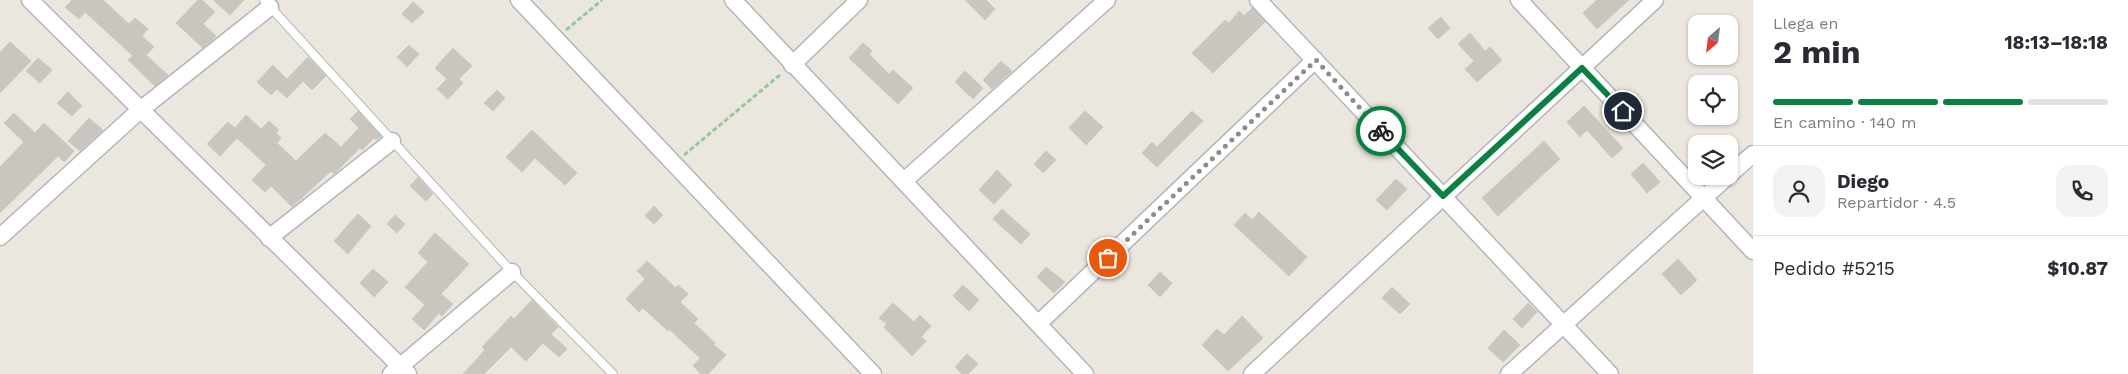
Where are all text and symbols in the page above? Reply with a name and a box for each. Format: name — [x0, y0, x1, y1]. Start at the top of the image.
text: Llega en — [1773, 14, 1839, 33]
north arrow — [1688, 15, 1738, 65]
map controls — [1688, 15, 1738, 185]
text: 18:13–18:18 — [2004, 31, 2108, 54]
text: 2 min — [1773, 33, 1861, 71]
button: locate — [1688, 75, 1738, 125]
pin — [1602, 90, 1644, 132]
icon: home — [1609, 97, 1637, 125]
courier — [1356, 106, 1406, 156]
text: En camino · 140 m — [1773, 113, 1916, 132]
icon: bike — [1367, 117, 1395, 145]
button: layers — [1688, 135, 1738, 185]
button: person — [1773, 165, 1825, 217]
button: phone — [2056, 165, 2108, 217]
text: Diego — [1837, 170, 1889, 193]
text: Repartidor · 4.5 — [1837, 193, 1956, 212]
pin — [1087, 237, 1129, 279]
icon: bag — [1094, 244, 1122, 272]
text: Pedido #5215 — [1773, 257, 1895, 280]
text: $10.87 — [2047, 257, 2108, 280]

